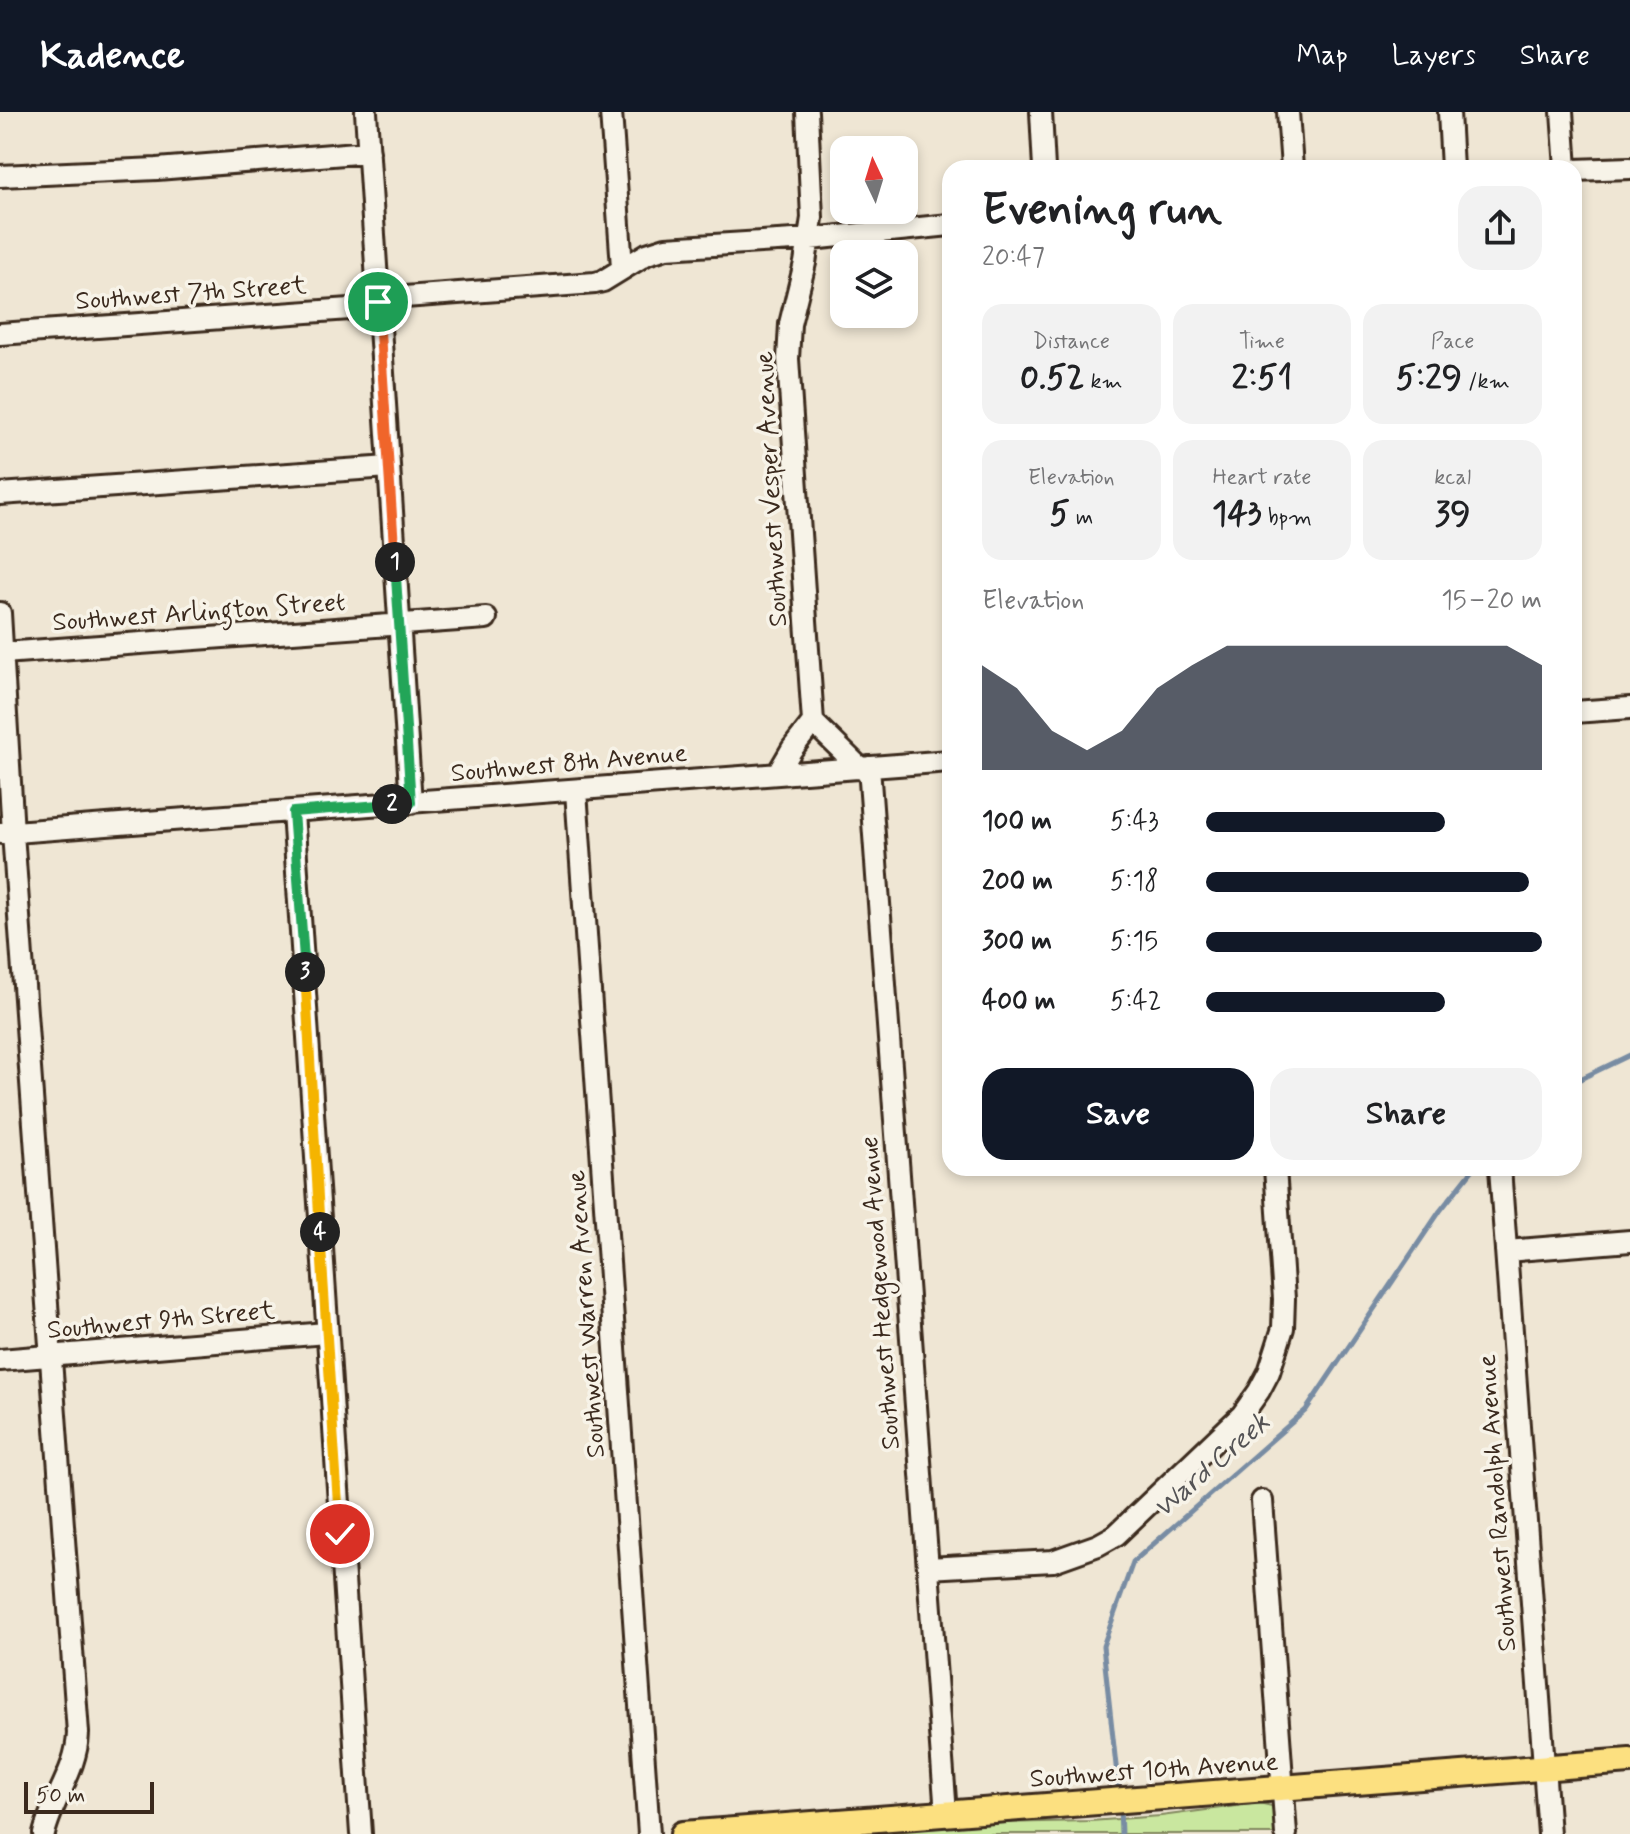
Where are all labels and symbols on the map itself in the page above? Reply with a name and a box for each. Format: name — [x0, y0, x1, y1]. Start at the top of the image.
north arrow — [830, 136, 918, 224]
pin — [344, 268, 412, 336]
street label: Southwest 7th Street — [74, 269, 308, 319]
street label: Southwest Vesper Avenue — [748, 350, 796, 628]
pin: 1 — [375, 542, 415, 582]
street label: Southwest Arlington Street — [51, 586, 347, 643]
street label: Southwest 8th Avenue — [449, 737, 689, 791]
pin: 2 — [372, 784, 412, 824]
pin: 3 — [285, 952, 325, 992]
street label: Southwest Hedgewood Avenue — [853, 1135, 911, 1451]
street label: Southwest Warren Avenue — [560, 1169, 614, 1459]
pin: 4 — [300, 1212, 340, 1252]
street label: Southwest 9th Street — [46, 1294, 276, 1348]
street label: Southwest Randolph Avenue — [1471, 1353, 1525, 1653]
water label: Ward Creek — [1146, 1405, 1278, 1527]
pin — [306, 1500, 374, 1568]
street label: Southwest 10th Avenue — [1029, 1745, 1280, 1797]
scale bar — [24, 1778, 154, 1814]

